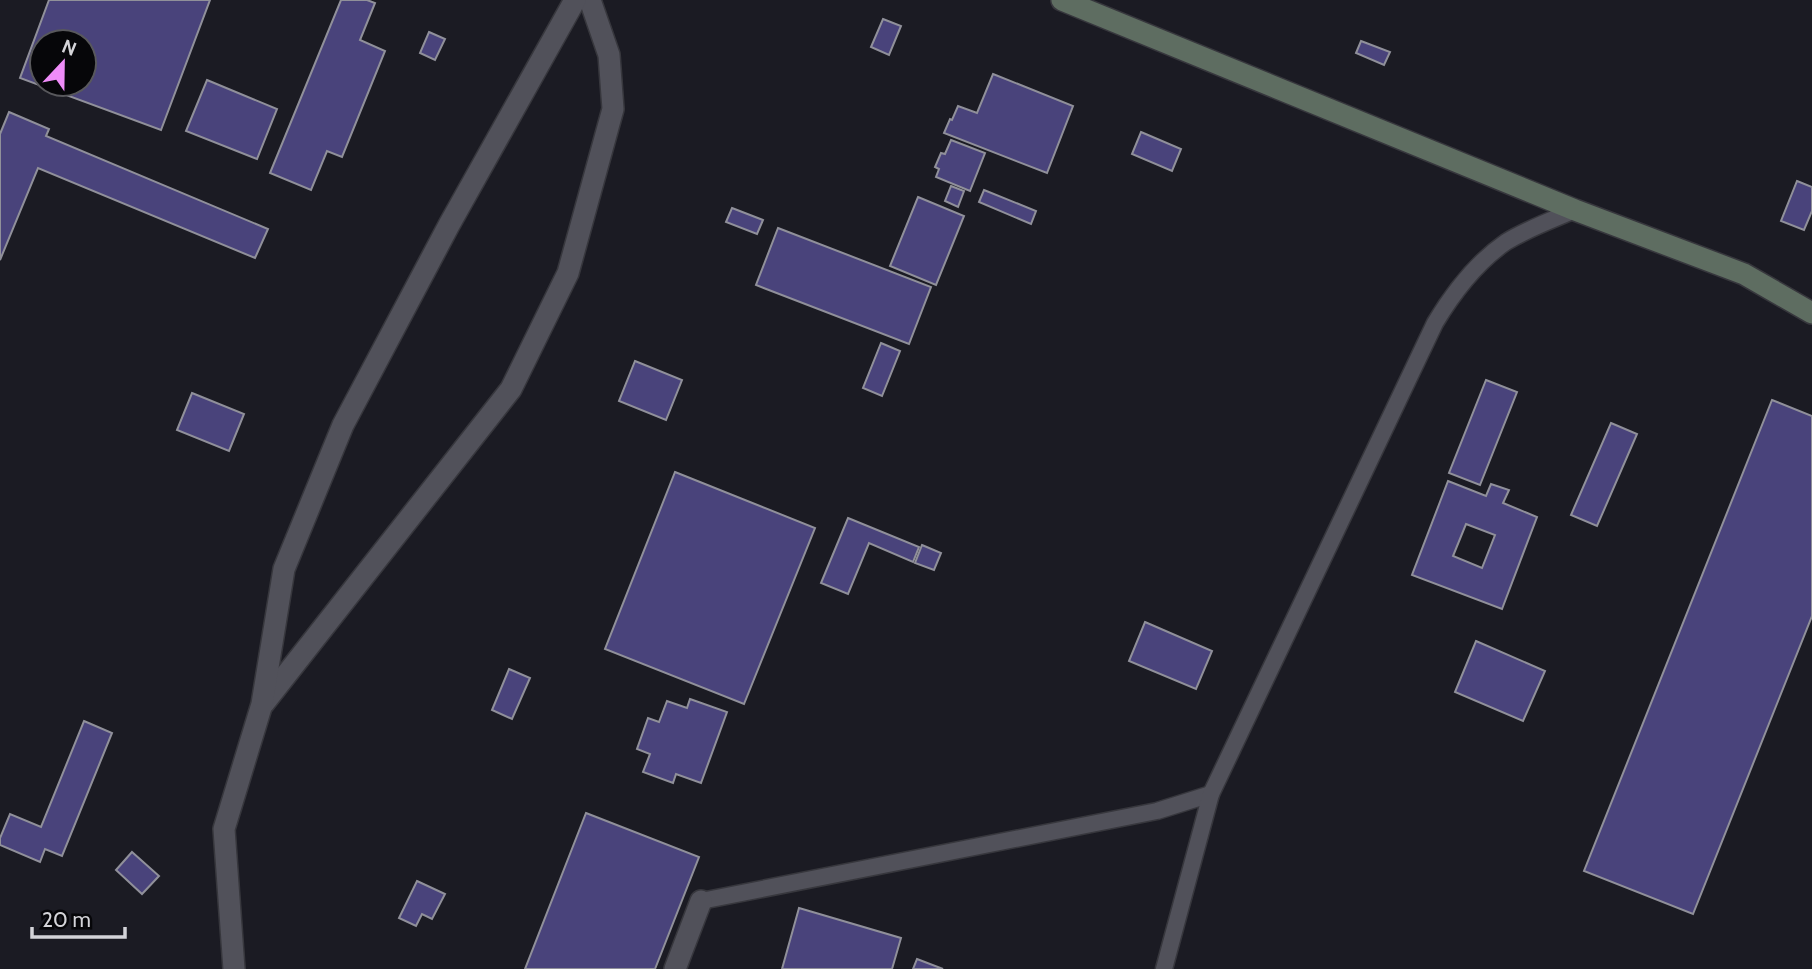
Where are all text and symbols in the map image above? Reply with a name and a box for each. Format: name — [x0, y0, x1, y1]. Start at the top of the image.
north arrow — [28, 28, 98, 98]
text: N — [59, 35, 80, 61]
scale bar — [32, 895, 124, 939]
text: 20 m — [42, 907, 91, 932]

